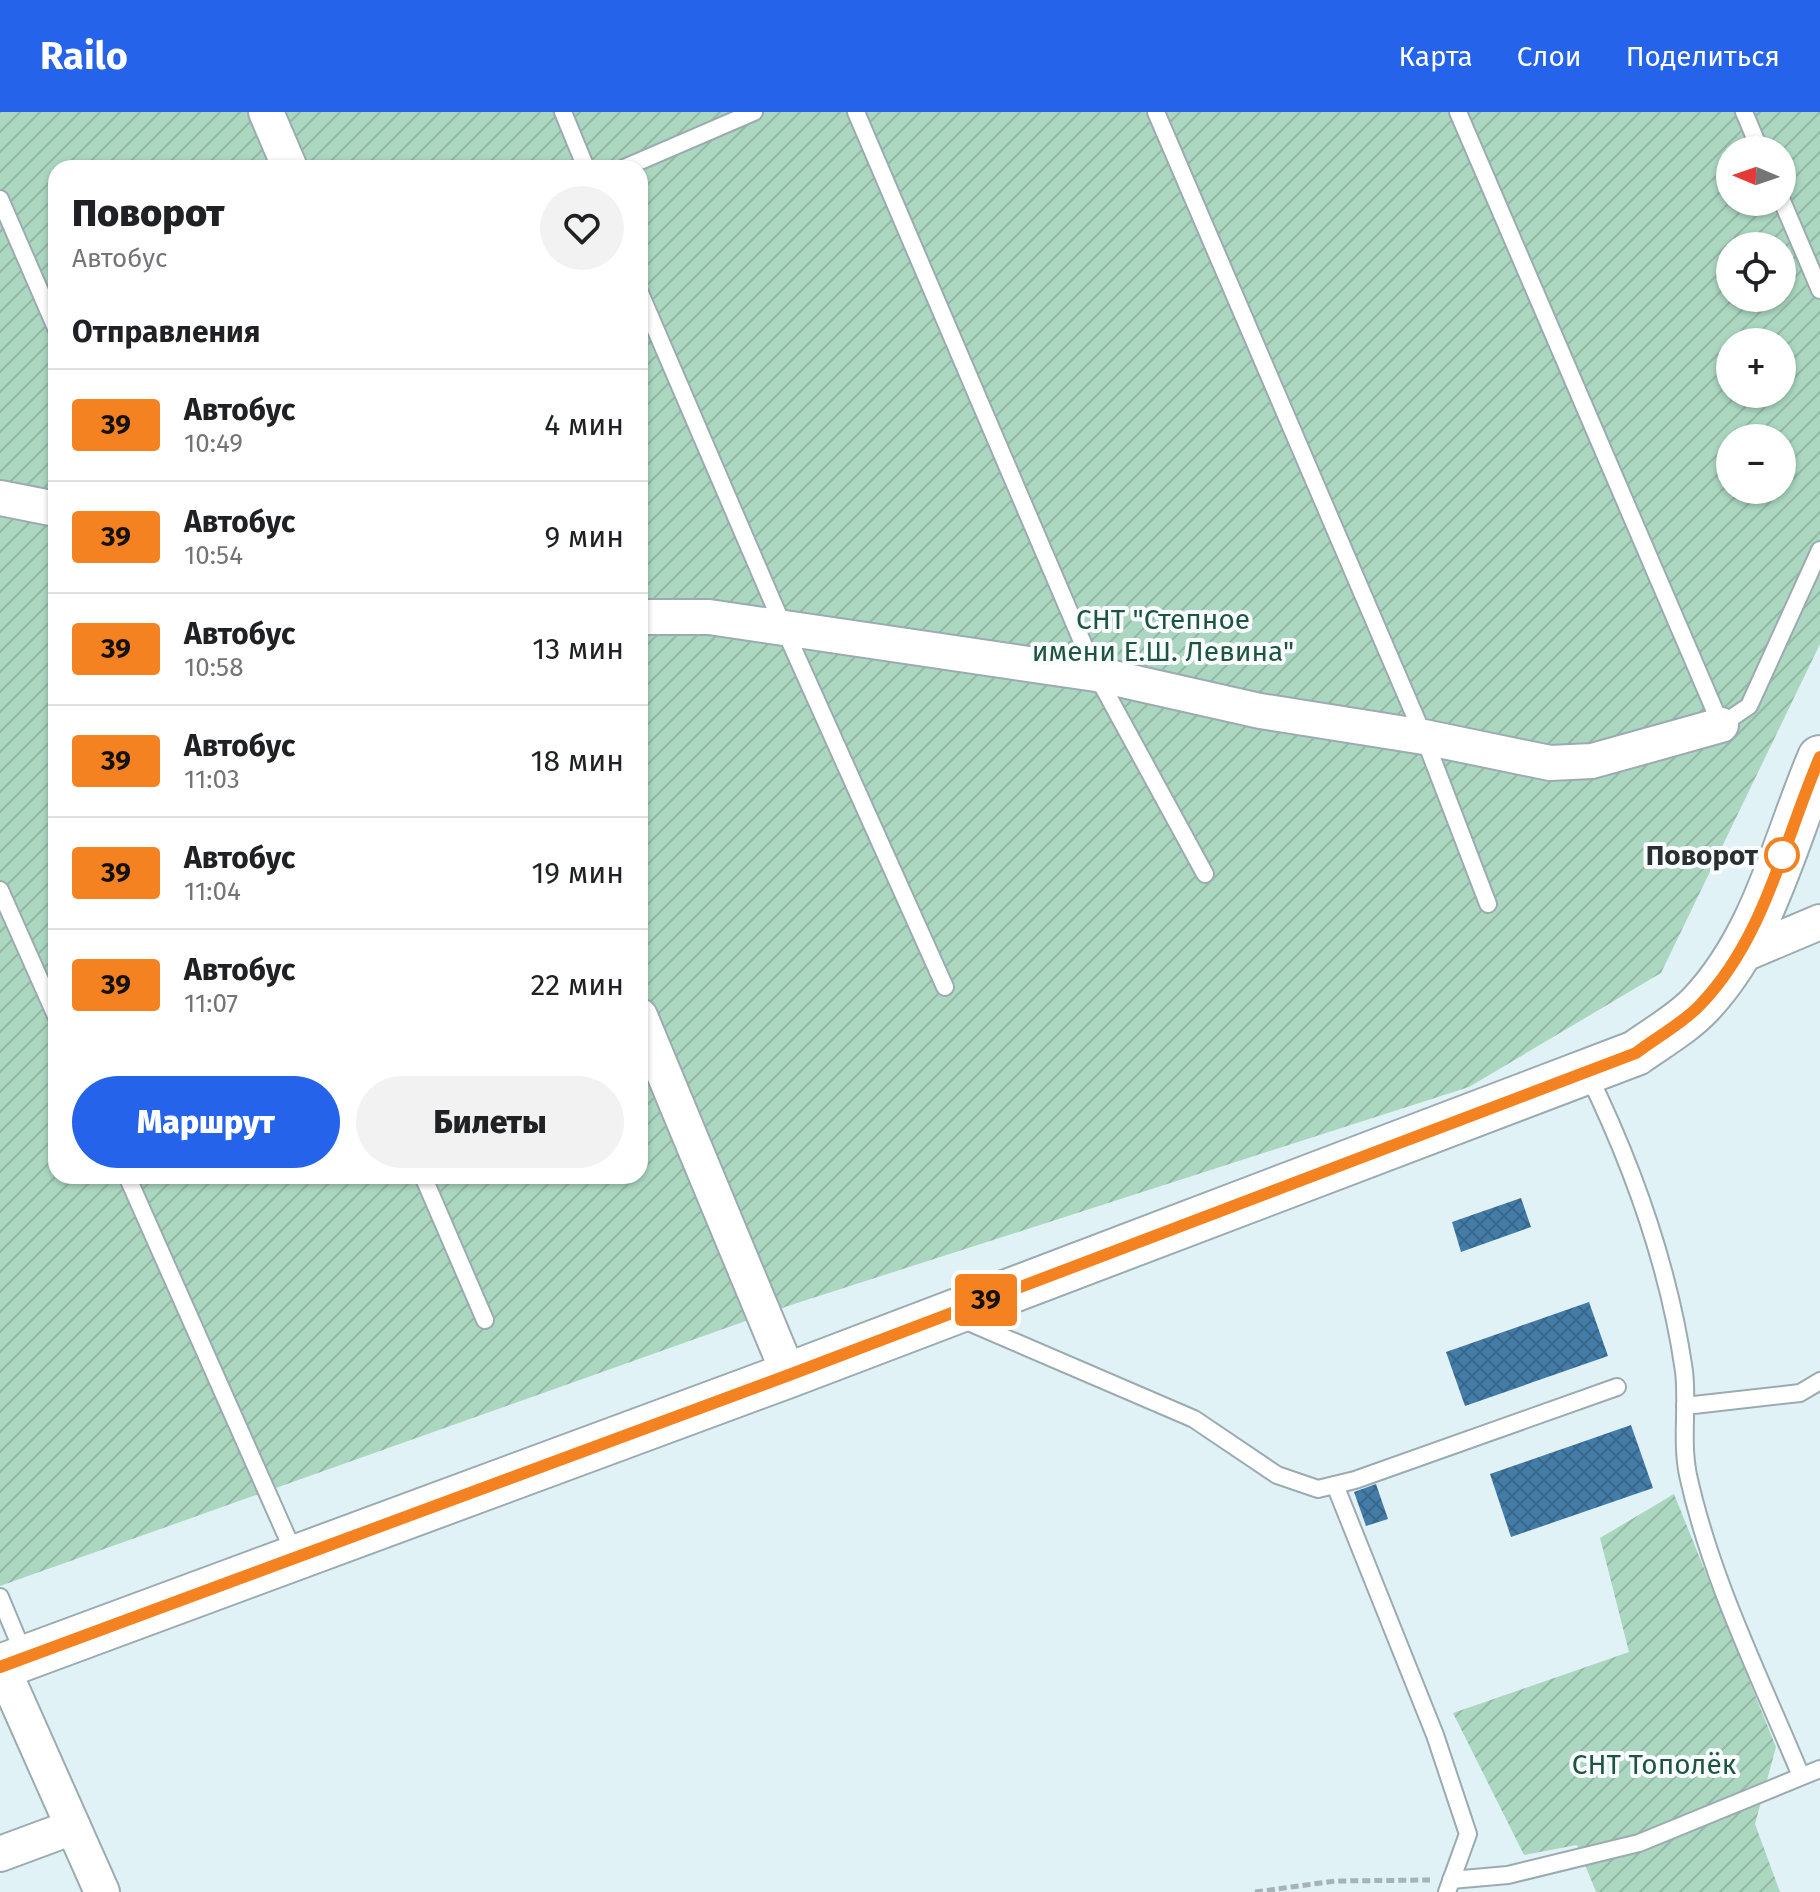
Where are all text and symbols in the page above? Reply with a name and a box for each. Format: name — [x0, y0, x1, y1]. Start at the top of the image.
text: Railo — [40, 33, 128, 79]
text: Карта — [1398, 40, 1473, 73]
text: Слои — [1517, 40, 1582, 73]
text: Поделиться — [1626, 40, 1780, 73]
north arrow — [1716, 136, 1796, 216]
map controls — [1716, 136, 1796, 504]
button: heart — [540, 186, 624, 270]
text: Поворот — [72, 190, 224, 236]
button: locate — [1716, 232, 1796, 312]
text: Автобус — [72, 243, 167, 274]
text: Отправления — [72, 314, 261, 350]
button: + — [1716, 328, 1796, 408]
text: Автобус — [184, 392, 295, 428]
text: 4 мин — [544, 407, 624, 443]
text: 39 — [101, 408, 131, 441]
button: − — [1716, 424, 1796, 504]
text: 10:49 — [184, 428, 243, 459]
text: Автобус — [184, 504, 295, 540]
text: 9 мин — [544, 519, 624, 555]
text: 39 — [101, 520, 131, 553]
text: 10:54 — [184, 540, 243, 571]
park label: СНТ "Степное имени Е.Ш. Левина" — [1032, 603, 1294, 668]
text: Автобус — [184, 616, 295, 652]
text: 13 мин — [532, 631, 624, 667]
text: 39 — [101, 632, 131, 665]
text: 10:58 — [184, 652, 243, 683]
text: Автобус — [184, 728, 295, 764]
text: 18 мин — [531, 743, 624, 779]
text: 39 — [101, 744, 131, 777]
text: 11:03 — [184, 764, 240, 795]
marker: Поворот — [1765, 838, 1799, 872]
place label: Поворот — [1646, 839, 1759, 872]
text: Автобус — [184, 840, 295, 876]
text: 19 мин — [531, 855, 624, 891]
text: 39 — [101, 856, 131, 889]
text: 11:04 — [184, 876, 241, 907]
text: Автобус — [184, 952, 295, 988]
text: 22 мин — [530, 967, 624, 1003]
text: 39 — [101, 968, 131, 1001]
text: 11:07 — [184, 988, 238, 1019]
button: Маршрут — [72, 1076, 340, 1168]
button: Билеты — [356, 1076, 624, 1168]
line badge: 39 — [950, 1274, 1022, 1326]
text: 39 — [971, 1283, 1001, 1316]
park label: СНТ Тополёк — [1572, 1748, 1737, 1781]

